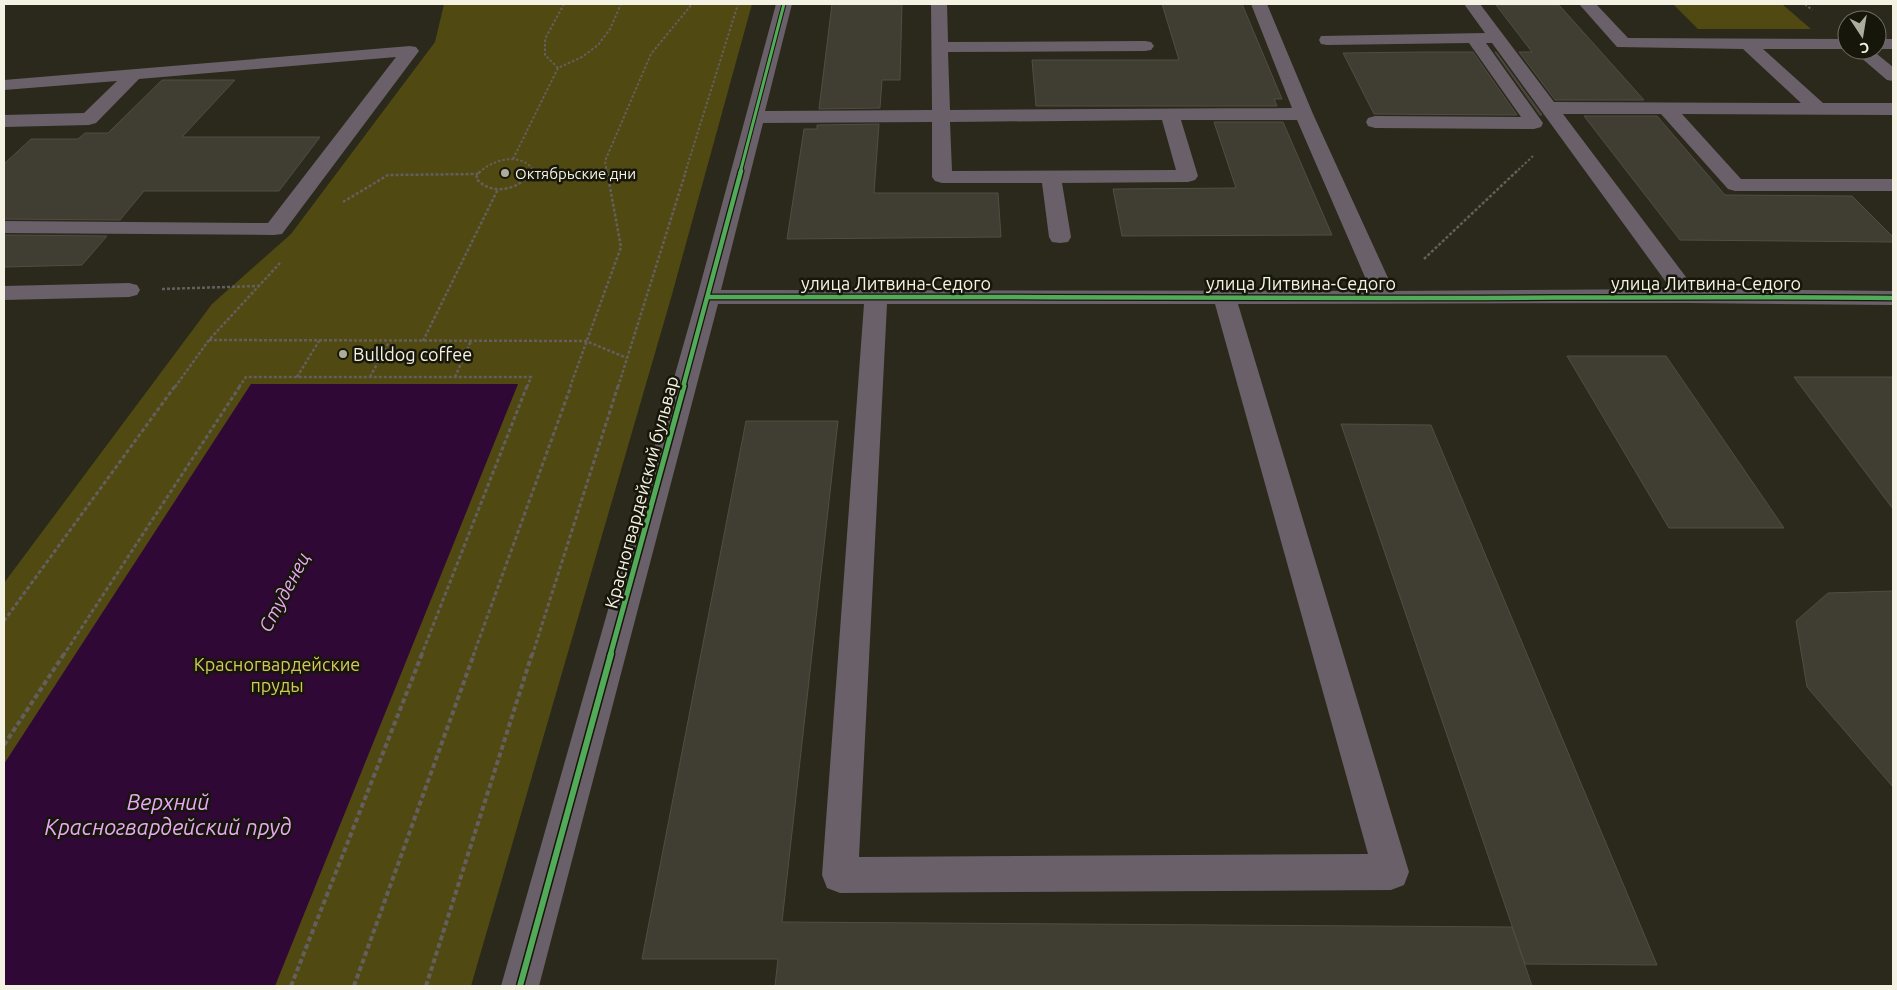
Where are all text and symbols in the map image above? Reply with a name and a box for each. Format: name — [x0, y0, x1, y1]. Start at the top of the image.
north arrow — [1837, 10, 1887, 60]
text: С — [1859, 39, 1871, 56]
place label: Октябрьские дни — [515, 165, 636, 182]
marker: Октябрьские дни — [499, 167, 511, 179]
street label: улица Литвина-Седого — [801, 273, 991, 293]
street label: улица Литвина-Седого — [1206, 273, 1396, 293]
street label: улица Литвина-Седого — [1611, 273, 1801, 293]
place label: Bulldog coffee — [353, 344, 472, 364]
marker: Bulldog coffee — [337, 348, 349, 360]
street label: Красногвардейский бульвар — [600, 374, 682, 610]
water label: Студенец — [254, 548, 314, 636]
park label: Красногвардейские пруды — [194, 654, 360, 695]
water label: Верхний Красногвардейский пруд — [45, 789, 291, 839]

